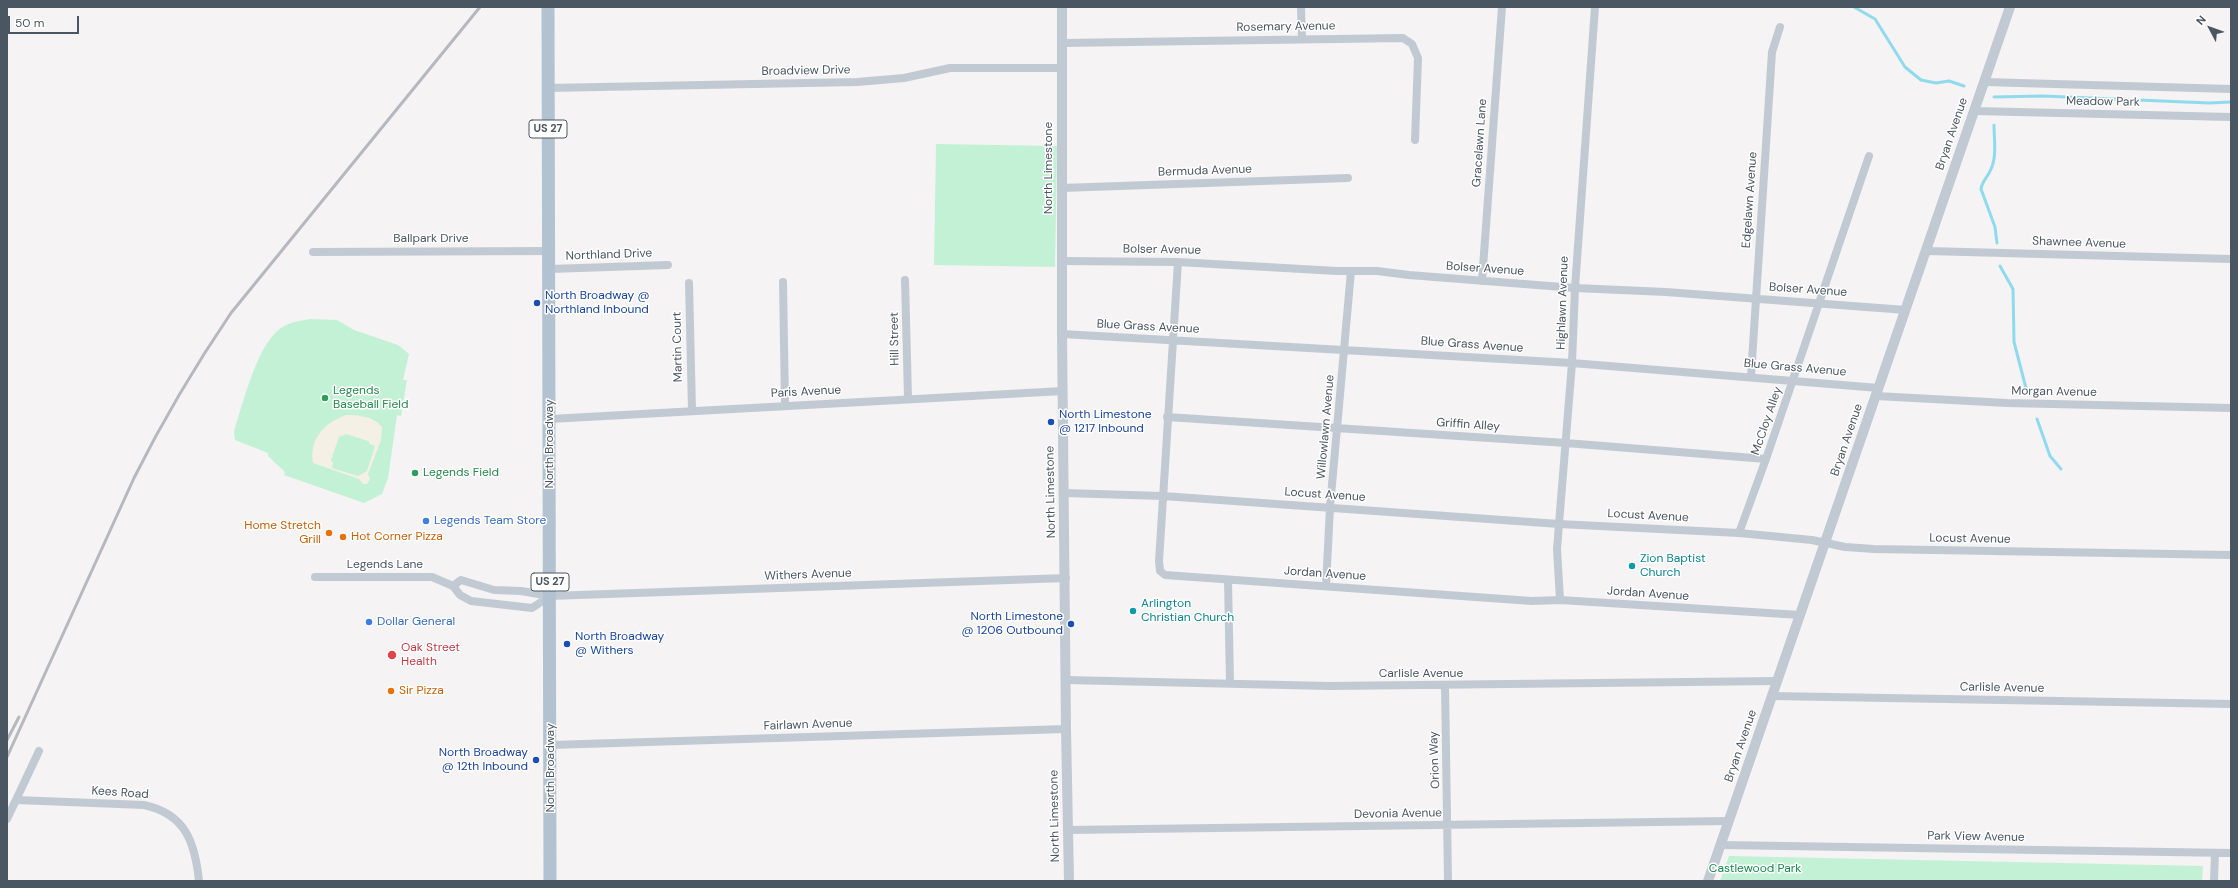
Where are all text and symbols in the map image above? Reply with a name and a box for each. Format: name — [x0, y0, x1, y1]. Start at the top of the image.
scale bar — [10, 8, 81, 34]
north arrow — [2190, 8, 2230, 48]
text: N — [2193, 13, 2209, 28]
text: 50 m — [15, 15, 44, 31]
street label: Rosemary Avenue — [1236, 19, 1336, 35]
street label: Broadview Drive — [761, 63, 851, 79]
street label: Meadow Park — [2066, 94, 2140, 110]
street label: Bryan Avenue — [1933, 96, 1971, 172]
street label: Gracelawn Lane — [1470, 98, 1490, 188]
road number: US 27 — [529, 120, 567, 138]
street label: North Limestone — [1042, 122, 1056, 214]
street label: Edgelawn Avenue — [1739, 151, 1761, 249]
street label: Bermuda Avenue — [1158, 162, 1252, 180]
street label: Ballpark Drive — [393, 232, 469, 246]
street label: Shawnee Avenue — [2032, 234, 2126, 252]
street label: Bolser Avenue — [1123, 242, 1201, 258]
street label: Northland Drive — [565, 246, 653, 264]
street label: Highlawn Avenue — [1554, 256, 1572, 350]
street label: Bolser Avenue — [1445, 259, 1525, 279]
street label: Bolser Avenue — [1768, 280, 1848, 300]
place label: North Broadway @ Northland Inbound — [545, 289, 649, 317]
marker: North Broadway @ Northland Inbound — [532, 298, 542, 308]
street label: Martin Court — [670, 312, 686, 382]
street label: Hill Street — [887, 312, 903, 366]
street label: Blue Grass Avenue — [1096, 317, 1200, 337]
street label: Blue Grass Avenue — [1420, 334, 1524, 356]
street label: Blue Grass Avenue — [1743, 356, 1847, 380]
street label: Willowlawn Avenue — [1314, 374, 1338, 480]
street label: Paris Avenue — [770, 383, 842, 401]
place label: Legends Baseball Field — [333, 384, 409, 412]
street label: Morgan Avenue — [2011, 384, 2097, 400]
street label: McCloy Alley — [1749, 385, 1785, 457]
marker: Legends Baseball Field — [320, 393, 330, 403]
street label: North Broadway — [543, 399, 557, 489]
street label: Bryan Avenue — [1828, 402, 1866, 478]
place label: North Limestone @ 1217 Inbound — [1059, 408, 1151, 436]
street label: Griffin Alley — [1436, 416, 1500, 434]
marker: North Limestone @ 1217 Inbound — [1046, 417, 1056, 427]
street label: North Limestone — [1043, 446, 1059, 538]
place label: Legends Field — [423, 466, 499, 480]
marker: Legends Field — [410, 468, 420, 478]
street label: Locust Avenue — [1284, 485, 1366, 505]
street label: Locust Avenue — [1607, 507, 1689, 525]
place label: Legends Team Store — [434, 514, 546, 528]
marker: Legends Team Store — [421, 516, 431, 526]
place label: Home Stretch Grill — [244, 519, 321, 547]
marker: Home Stretch Grill — [324, 528, 334, 538]
place label: Hot Corner Pizza — [351, 530, 443, 544]
street label: Locust Avenue — [1929, 531, 2011, 547]
marker: Hot Corner Pizza — [338, 532, 348, 542]
place label: Zion Baptist Church — [1640, 552, 1706, 580]
street label: Legends Lane — [347, 558, 423, 572]
marker: Zion Baptist Church — [1627, 561, 1637, 571]
street label: Jordan Avenue — [1283, 564, 1367, 584]
street label: Withers Avenue — [764, 566, 852, 584]
road number: US 27 — [531, 573, 569, 591]
street label: Jordan Avenue — [1606, 584, 1690, 604]
place label: Arlington Christian Church — [1141, 597, 1234, 625]
marker: Arlington Christian Church — [1128, 606, 1138, 616]
place label: North Limestone @ 1206 Outbound — [961, 610, 1063, 638]
place label: Dollar General — [377, 615, 455, 629]
marker: Dollar General — [364, 617, 374, 627]
marker: North Limestone @ 1206 Outbound — [1066, 619, 1076, 629]
place label: North Broadway @ Withers — [575, 630, 664, 658]
marker: North Broadway @ Withers — [562, 639, 572, 649]
place label: Oak Street Health — [401, 641, 460, 669]
marker: Oak Street Health — [386, 649, 398, 661]
street label: Carlisle Avenue — [1379, 667, 1463, 681]
street label: Carlisle Avenue — [1960, 680, 2044, 696]
place label: Sir Pizza — [399, 684, 444, 698]
marker: Sir Pizza — [386, 686, 396, 696]
street label: Bryan Avenue — [1722, 708, 1760, 784]
street label: Fairlawn Avenue — [763, 716, 853, 734]
street label: North Broadway — [544, 723, 558, 813]
street label: Orion Way — [1427, 731, 1443, 789]
place label: North Broadway @ 12th Inbound — [439, 746, 528, 774]
marker: North Broadway @ 12th Inbound — [531, 755, 541, 765]
street label: North Limestone — [1047, 770, 1063, 862]
street label: Kees Road — [91, 784, 149, 802]
street label: Devonia Avenue — [1354, 806, 1442, 822]
street label: Park View Avenue — [1927, 829, 2025, 845]
park label: Castlewood Park — [1709, 862, 1801, 876]

